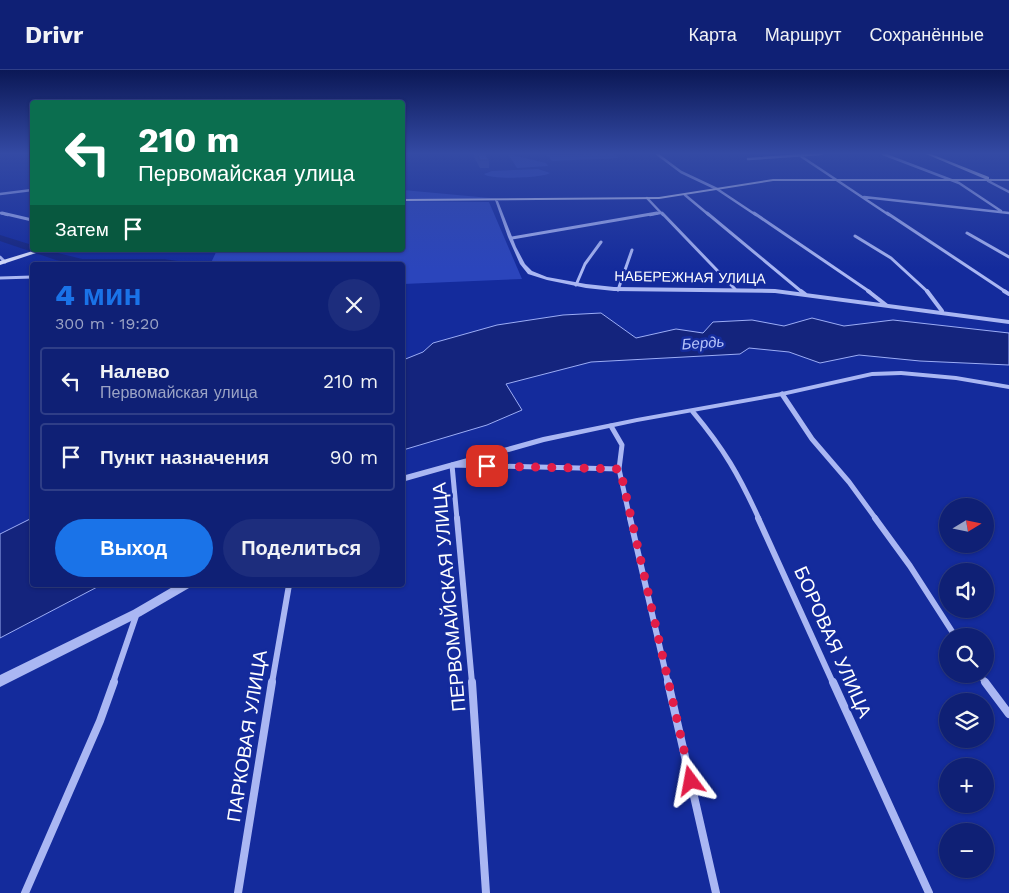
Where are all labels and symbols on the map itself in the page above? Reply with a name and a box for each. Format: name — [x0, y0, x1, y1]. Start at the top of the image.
street label: НАБЕРЕЖНАЯ УЛИЦА — [614, 268, 766, 286]
water label: Бердь — [681, 333, 725, 353]
pin — [466, 445, 508, 487]
street label: ПЕРВОМАЙСКАЯ УЛИЦА — [427, 481, 470, 713]
north arrow — [939, 498, 994, 552]
street label: БОРОВАЯ УЛИЦА — [789, 563, 877, 722]
street label: ПАРКОВАЯ УЛИЦА — [222, 648, 272, 824]
position arrow — [664, 754, 716, 806]

